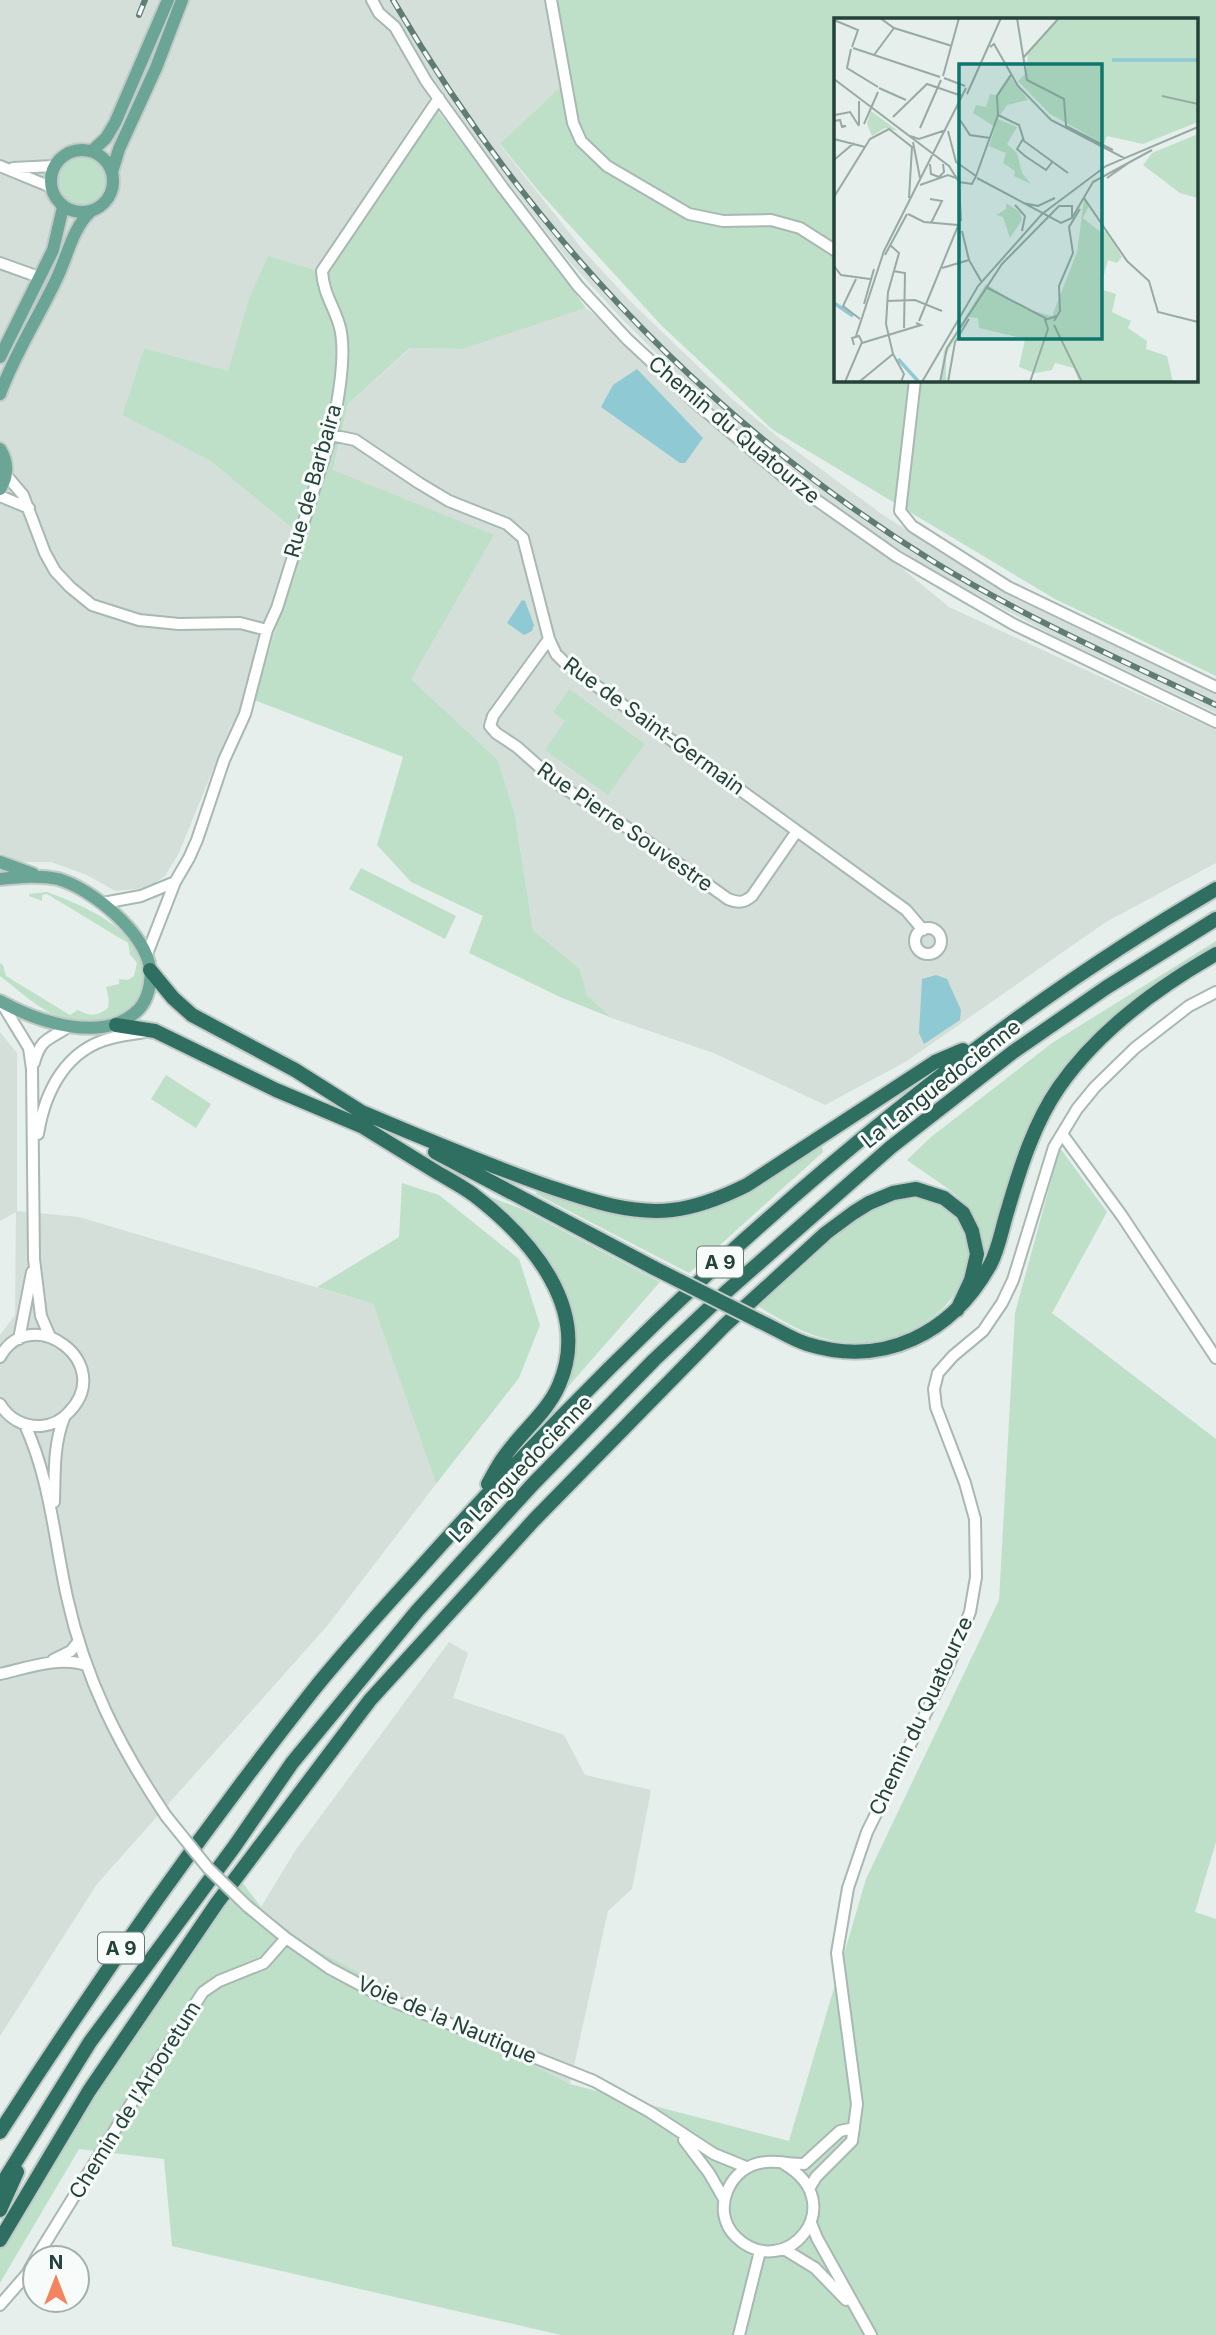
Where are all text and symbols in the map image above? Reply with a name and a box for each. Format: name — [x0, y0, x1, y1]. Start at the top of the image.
inset map — [834, 18, 1198, 382]
street label: Chemin du Quatourze — [643, 351, 825, 509]
street label: Rue de Barbaira — [279, 401, 346, 560]
street label: Rue de Saint-Germain — [559, 651, 750, 800]
street label: Rue Pierre Souvestre — [533, 757, 718, 897]
street label: La Languedocienne — [856, 1014, 1025, 1153]
road number: A 9 — [697, 1246, 743, 1278]
street label: La Languedocienne — [444, 1390, 597, 1547]
street label: Chemin du Quatourze — [863, 1612, 978, 1819]
road number: A 9 — [98, 1932, 144, 1964]
street label: Voie de la Nautique — [354, 1970, 541, 2069]
street label: Chemin de l'Arboretum — [64, 1996, 206, 2203]
north arrow — [21, 2244, 91, 2314]
text: N — [49, 2251, 63, 2274]

